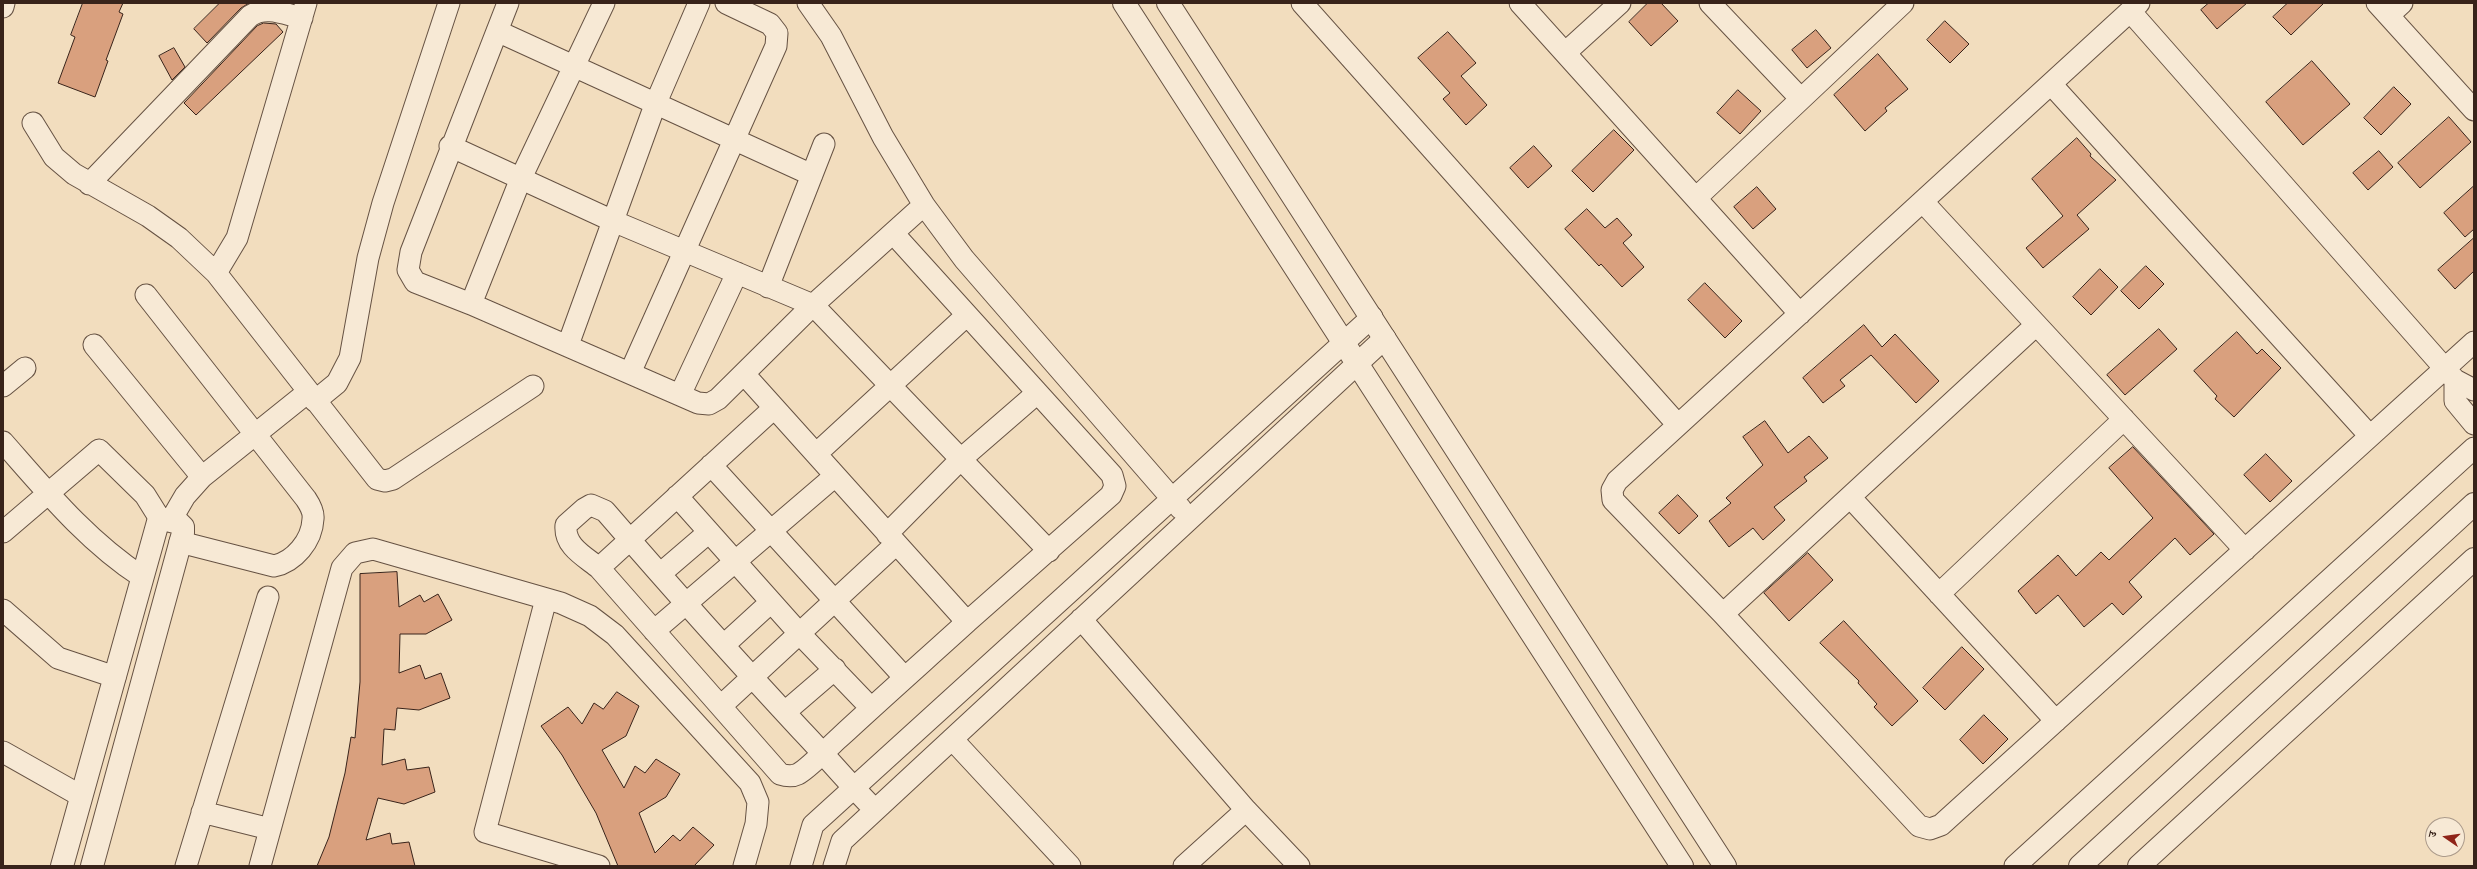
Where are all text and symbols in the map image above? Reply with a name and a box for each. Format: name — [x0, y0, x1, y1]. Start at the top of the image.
north arrow — [2425, 817, 2465, 857]
text: उ — [2426, 830, 2442, 839]

